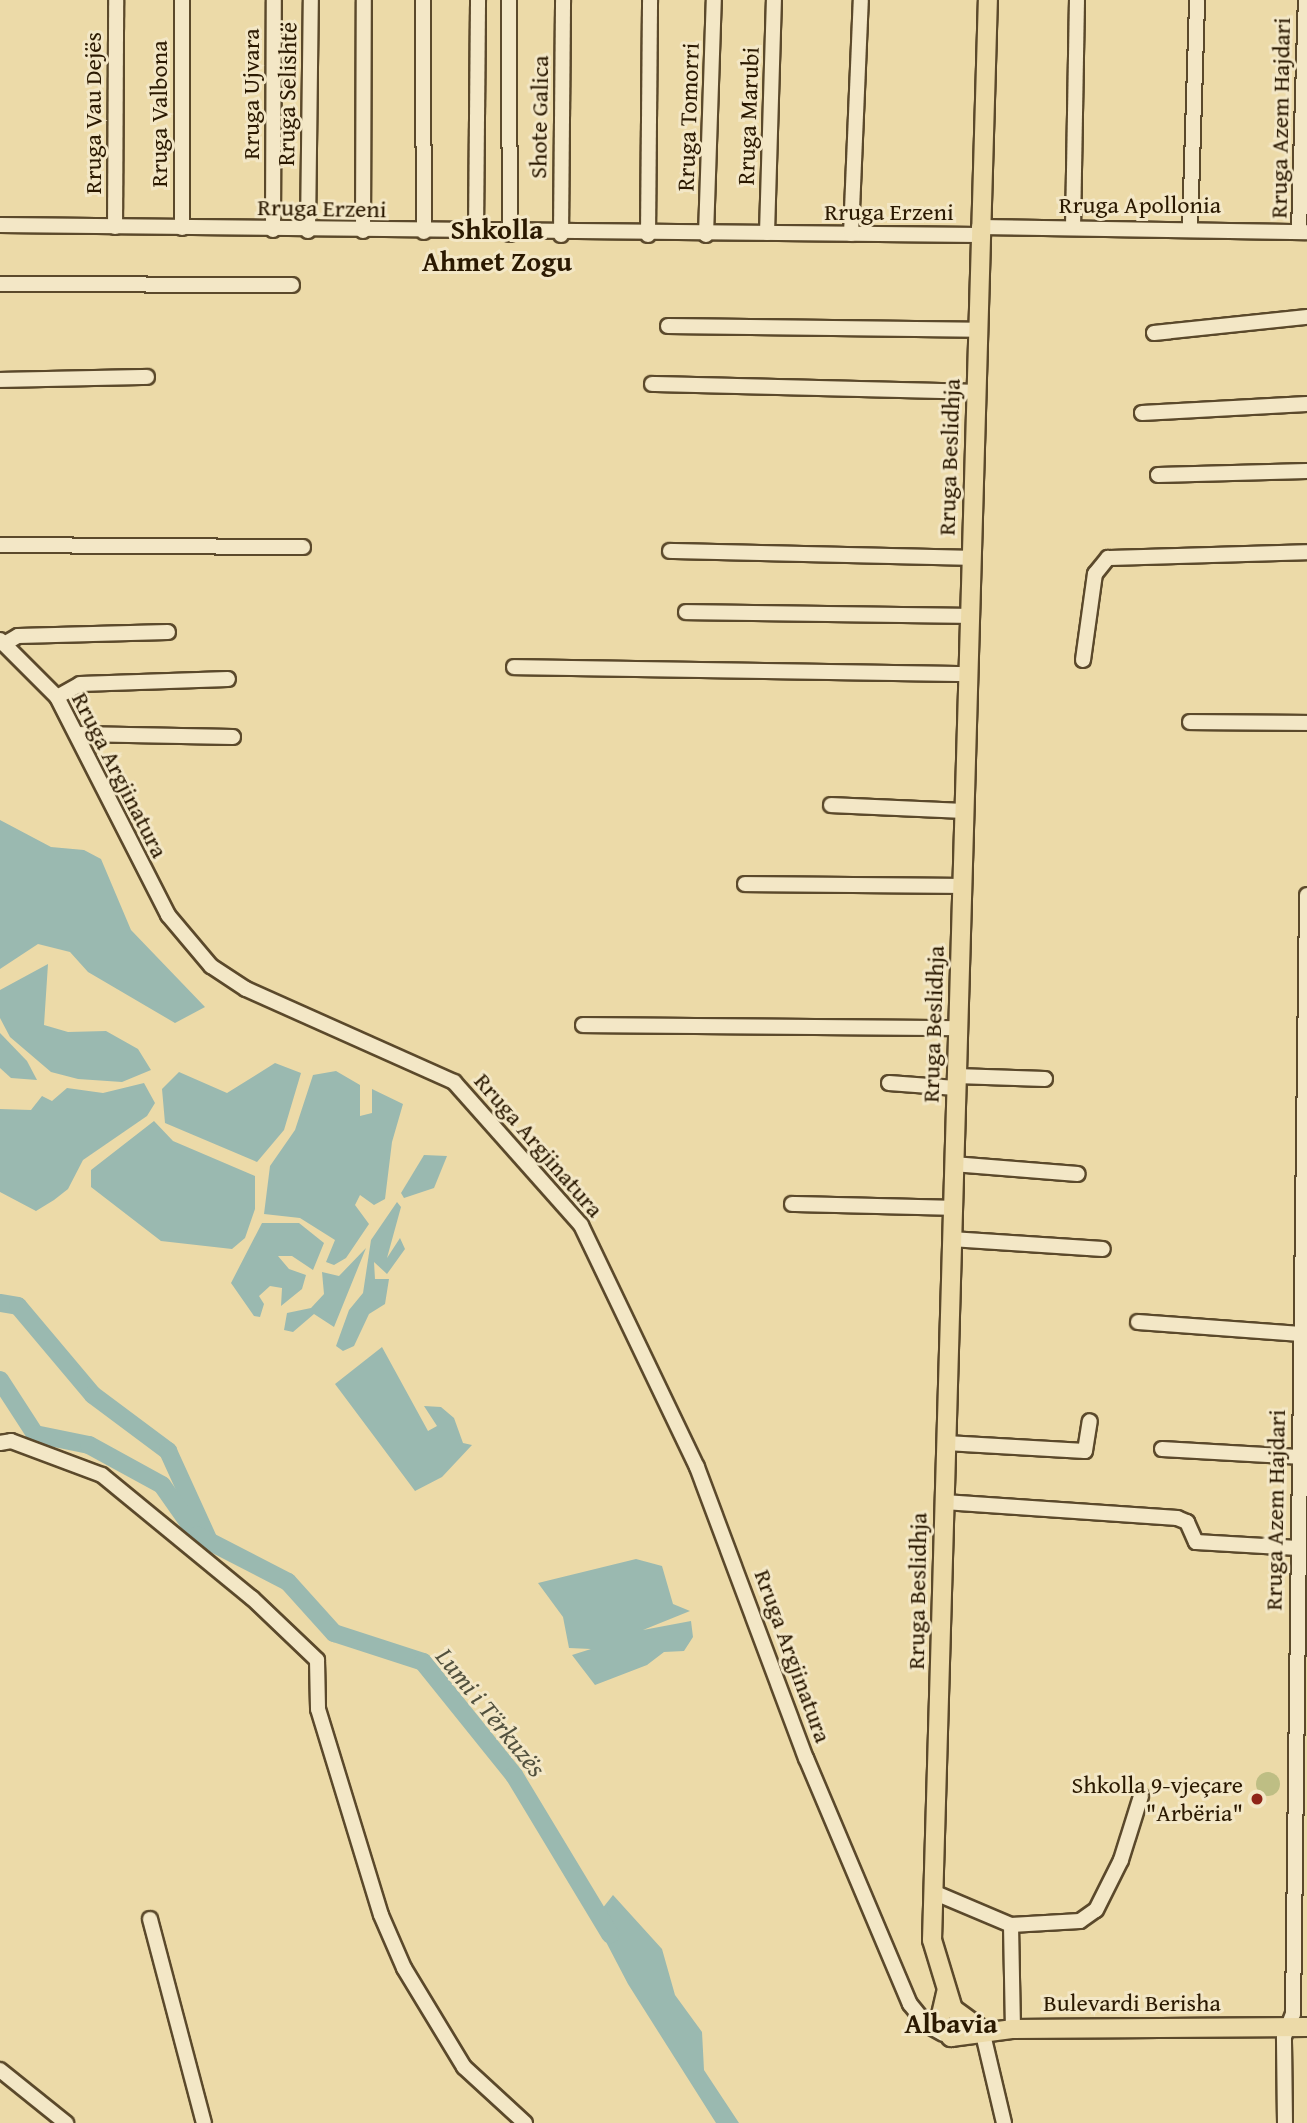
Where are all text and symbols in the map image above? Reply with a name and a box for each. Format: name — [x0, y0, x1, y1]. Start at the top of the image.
street label: Rruga Azem Hajdari — [1264, 17, 1296, 219]
street label: Rruga Selishtë — [271, 22, 303, 166]
street label: Rruga Ujvara — [237, 28, 265, 160]
street label: Rruga Vau Dejës — [79, 32, 107, 194]
street label: Rruga Valbona — [145, 40, 173, 188]
street label: Rruga Tomorri — [671, 42, 705, 192]
street label: Rruga Marubi — [731, 46, 765, 186]
street label: Shote Galica — [524, 55, 554, 179]
street label: Rruga Apollonia — [1059, 191, 1221, 219]
street label: Rruga Erzeni — [257, 192, 387, 224]
street label: Rruga Erzeni — [824, 198, 954, 226]
district label: Shkolla Ahmet Zogu — [422, 212, 572, 278]
street label: Rruga Beslidhja — [932, 378, 966, 536]
street label: Rruga Argjinatura — [66, 687, 174, 863]
street label: Rruga Beslidhja — [916, 945, 950, 1103]
street label: Rruga Argjinatura — [468, 1067, 610, 1223]
street label: Rruga Azem Hajdari — [1259, 1409, 1291, 1611]
street label: Rruga Beslidhja — [901, 1512, 933, 1670]
street label: Rruga Argjinatura — [748, 1566, 838, 1746]
water label: Lumi i Tërkuzës — [430, 1641, 552, 1783]
place label: Shkolla 9-vjeçare "Arbëria" — [1072, 1771, 1243, 1827]
marker: Shkolla 9-vjeçare "Arbëria" — [1249, 1791, 1265, 1807]
street label: Bulevardi Berisha — [1043, 1989, 1221, 2017]
district label: Albavia — [904, 2006, 998, 2040]

